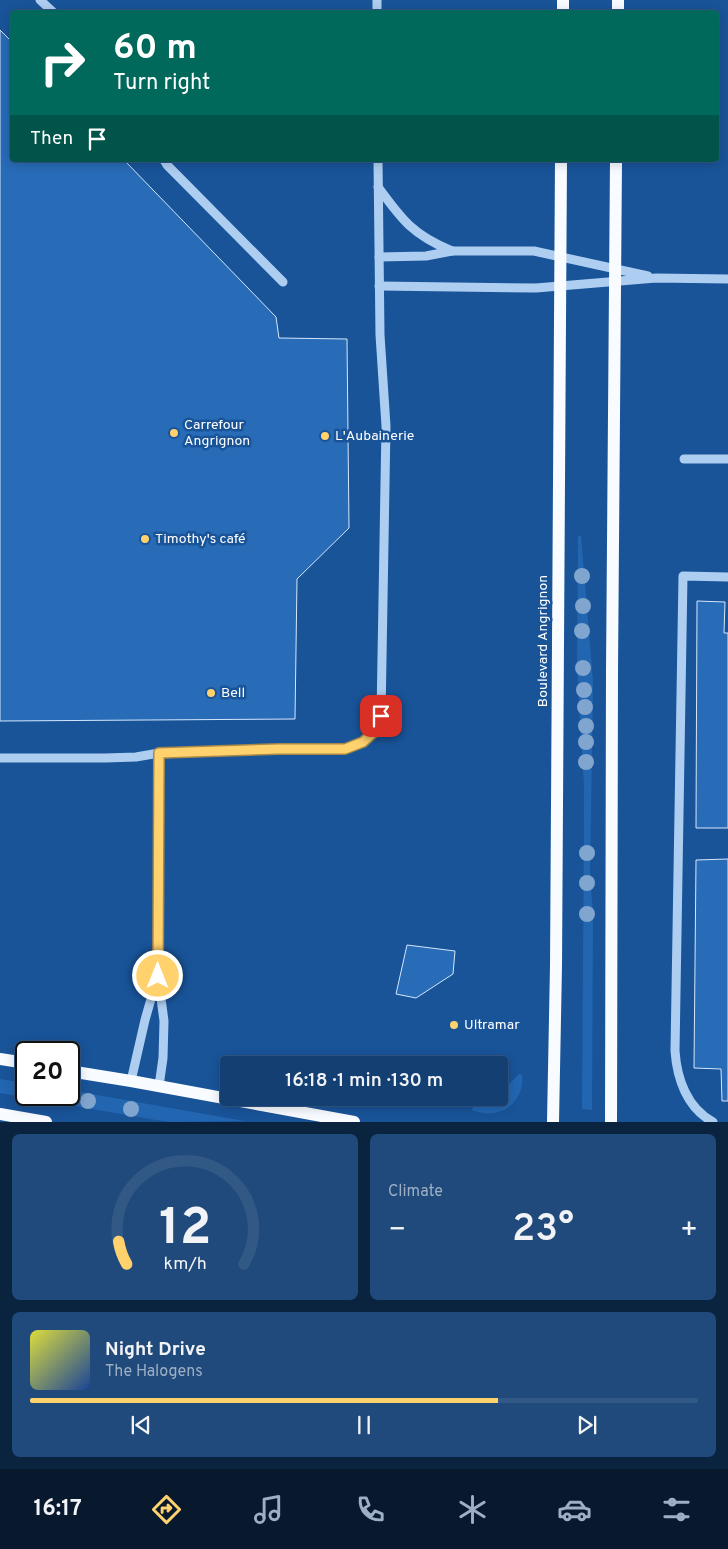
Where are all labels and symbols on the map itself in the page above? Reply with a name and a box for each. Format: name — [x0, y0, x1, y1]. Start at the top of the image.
place label: Carrefour Angrignon — [184, 417, 250, 450]
marker: Carrefour Angrignon — [168, 427, 180, 439]
place label: L'Aubainerie — [335, 428, 414, 445]
marker: L'Aubainerie — [319, 430, 331, 442]
place label: Timothy's café — [155, 531, 246, 548]
marker: Timothy's café — [139, 533, 151, 545]
street label: Boulevard Angrignon — [535, 575, 552, 707]
place label: Bell — [221, 685, 245, 702]
marker: Bell — [205, 687, 217, 699]
pin — [360, 695, 402, 737]
position arrow — [131, 949, 183, 1001]
place label: Ultramar — [464, 1017, 520, 1034]
marker: Ultramar — [448, 1019, 460, 1031]
speed limit sign: 20 — [15, 1041, 80, 1106]

